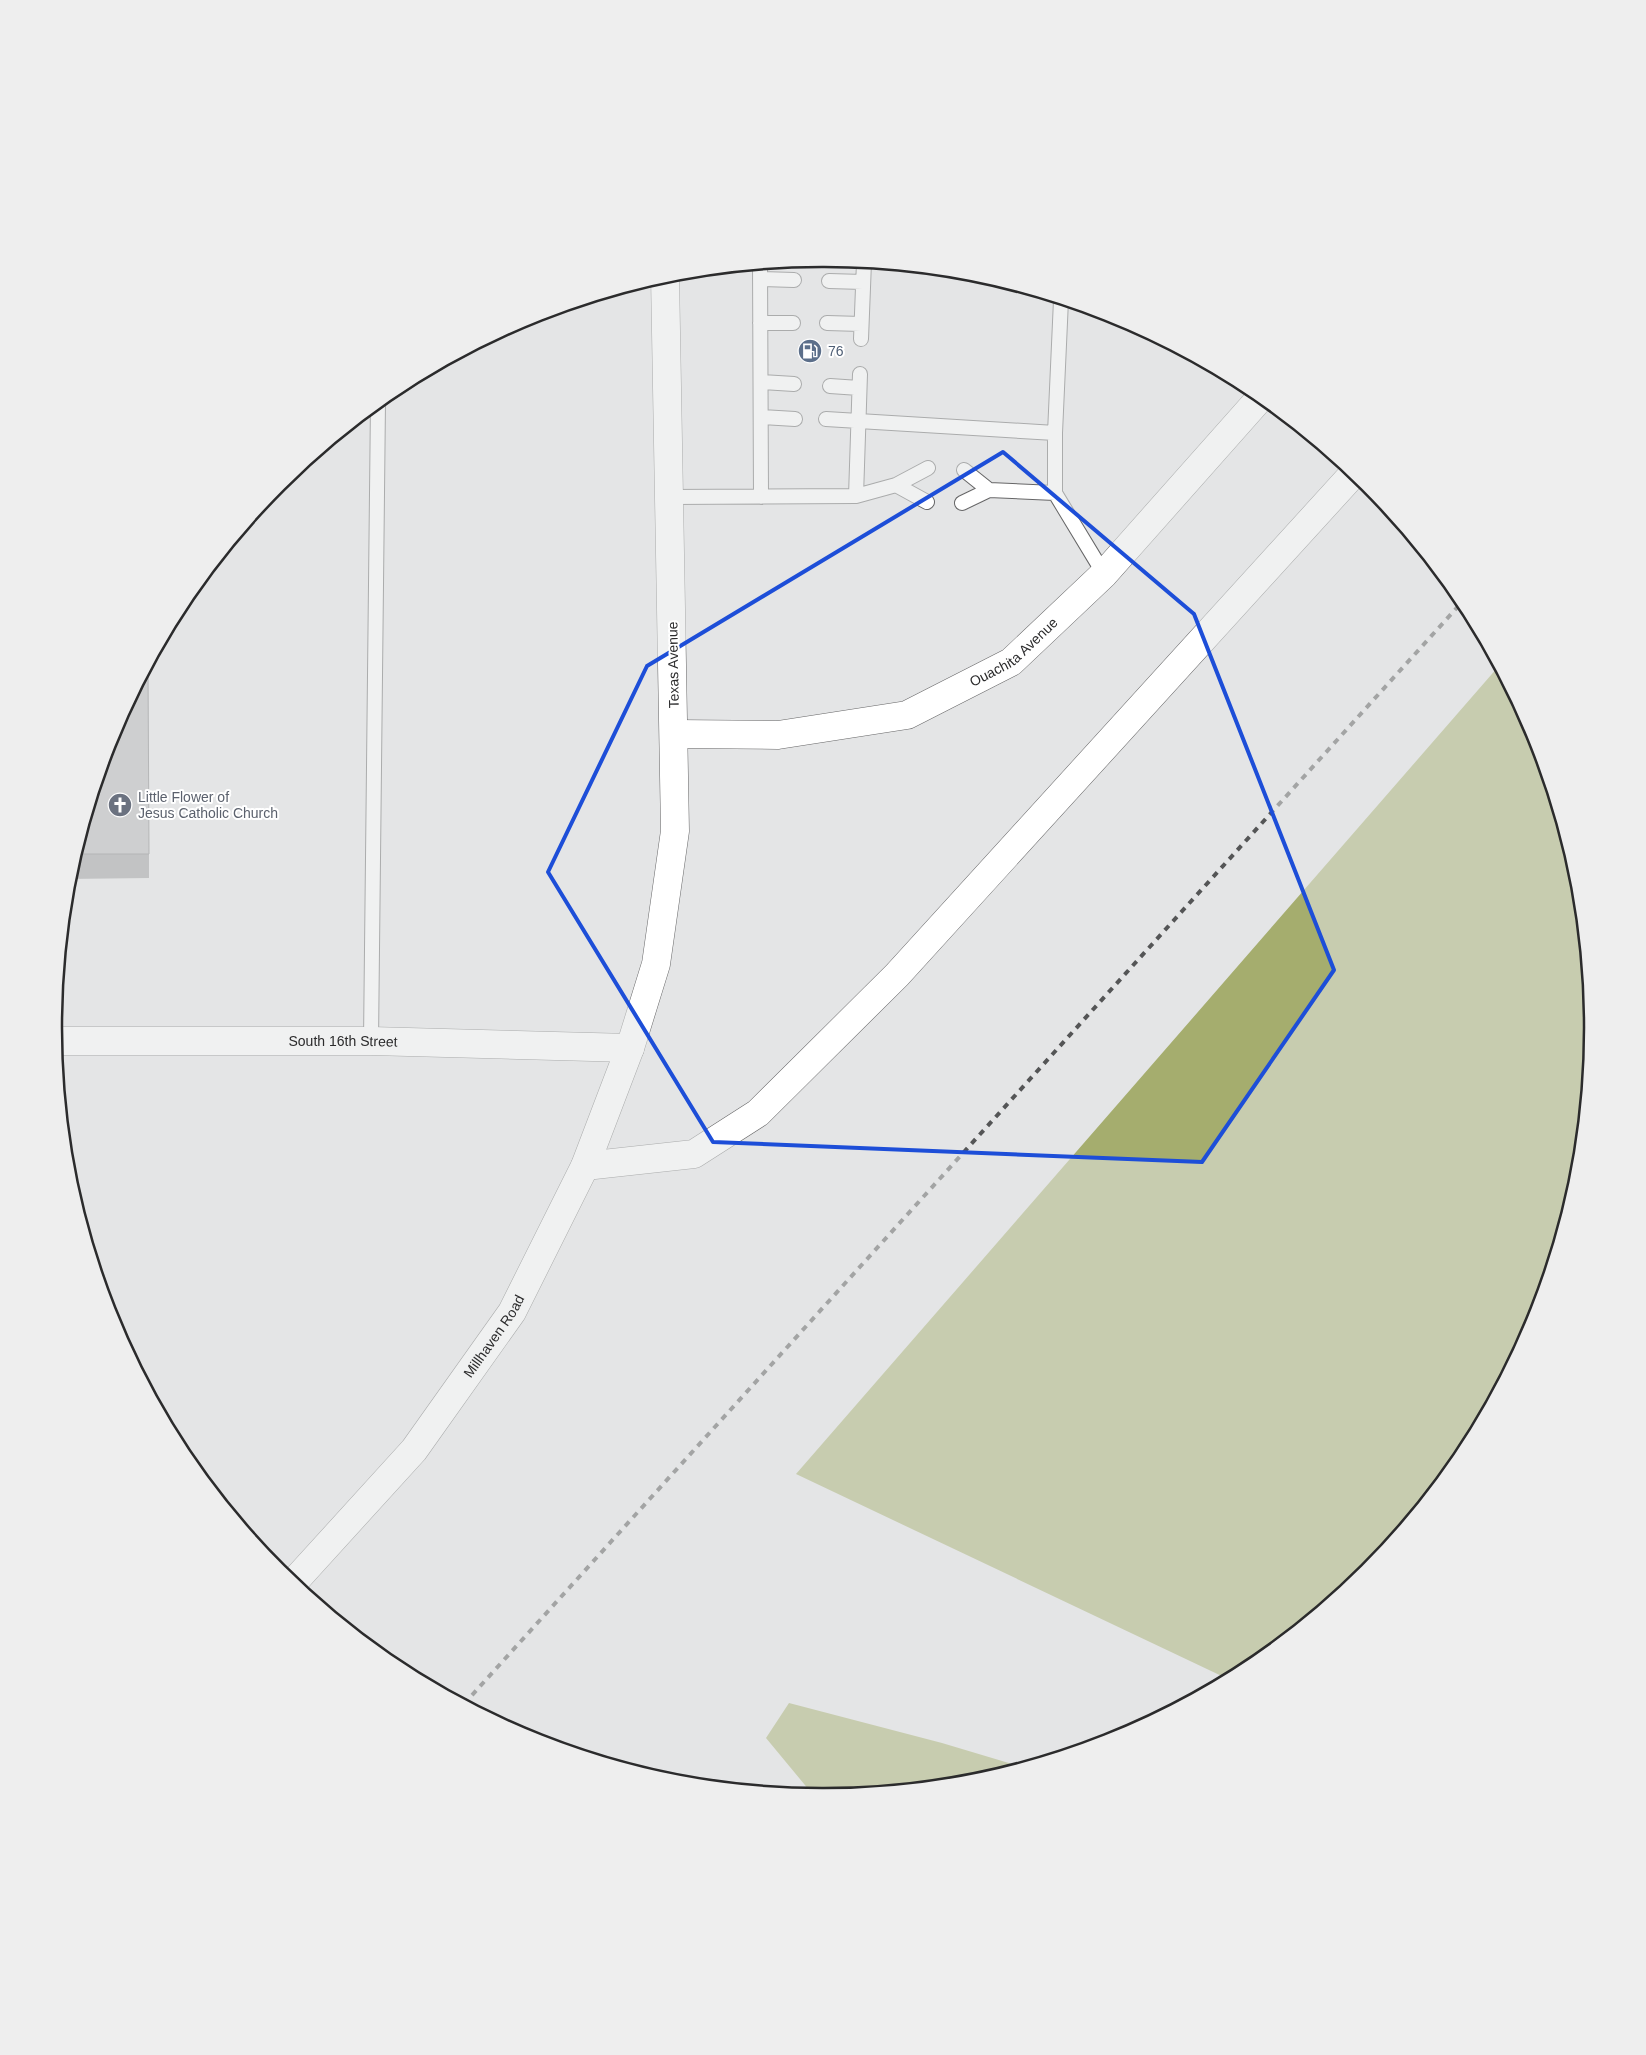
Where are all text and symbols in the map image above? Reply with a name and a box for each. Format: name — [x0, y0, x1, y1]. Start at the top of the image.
fuel station icon: 76 — [797, 338, 823, 364]
place label: 76 — [828, 343, 844, 359]
street label: Ouachita Avenue — [967, 614, 1061, 690]
street label: Texas Avenue — [664, 621, 682, 709]
place label: Little Flower of Jesus Catholic Church — [138, 789, 278, 821]
church icon: Little Flower of Jesus Catholic Church — [107, 792, 133, 818]
street label: South 16th Street — [288, 1033, 398, 1050]
street label: Millhaven Road — [460, 1292, 527, 1381]

